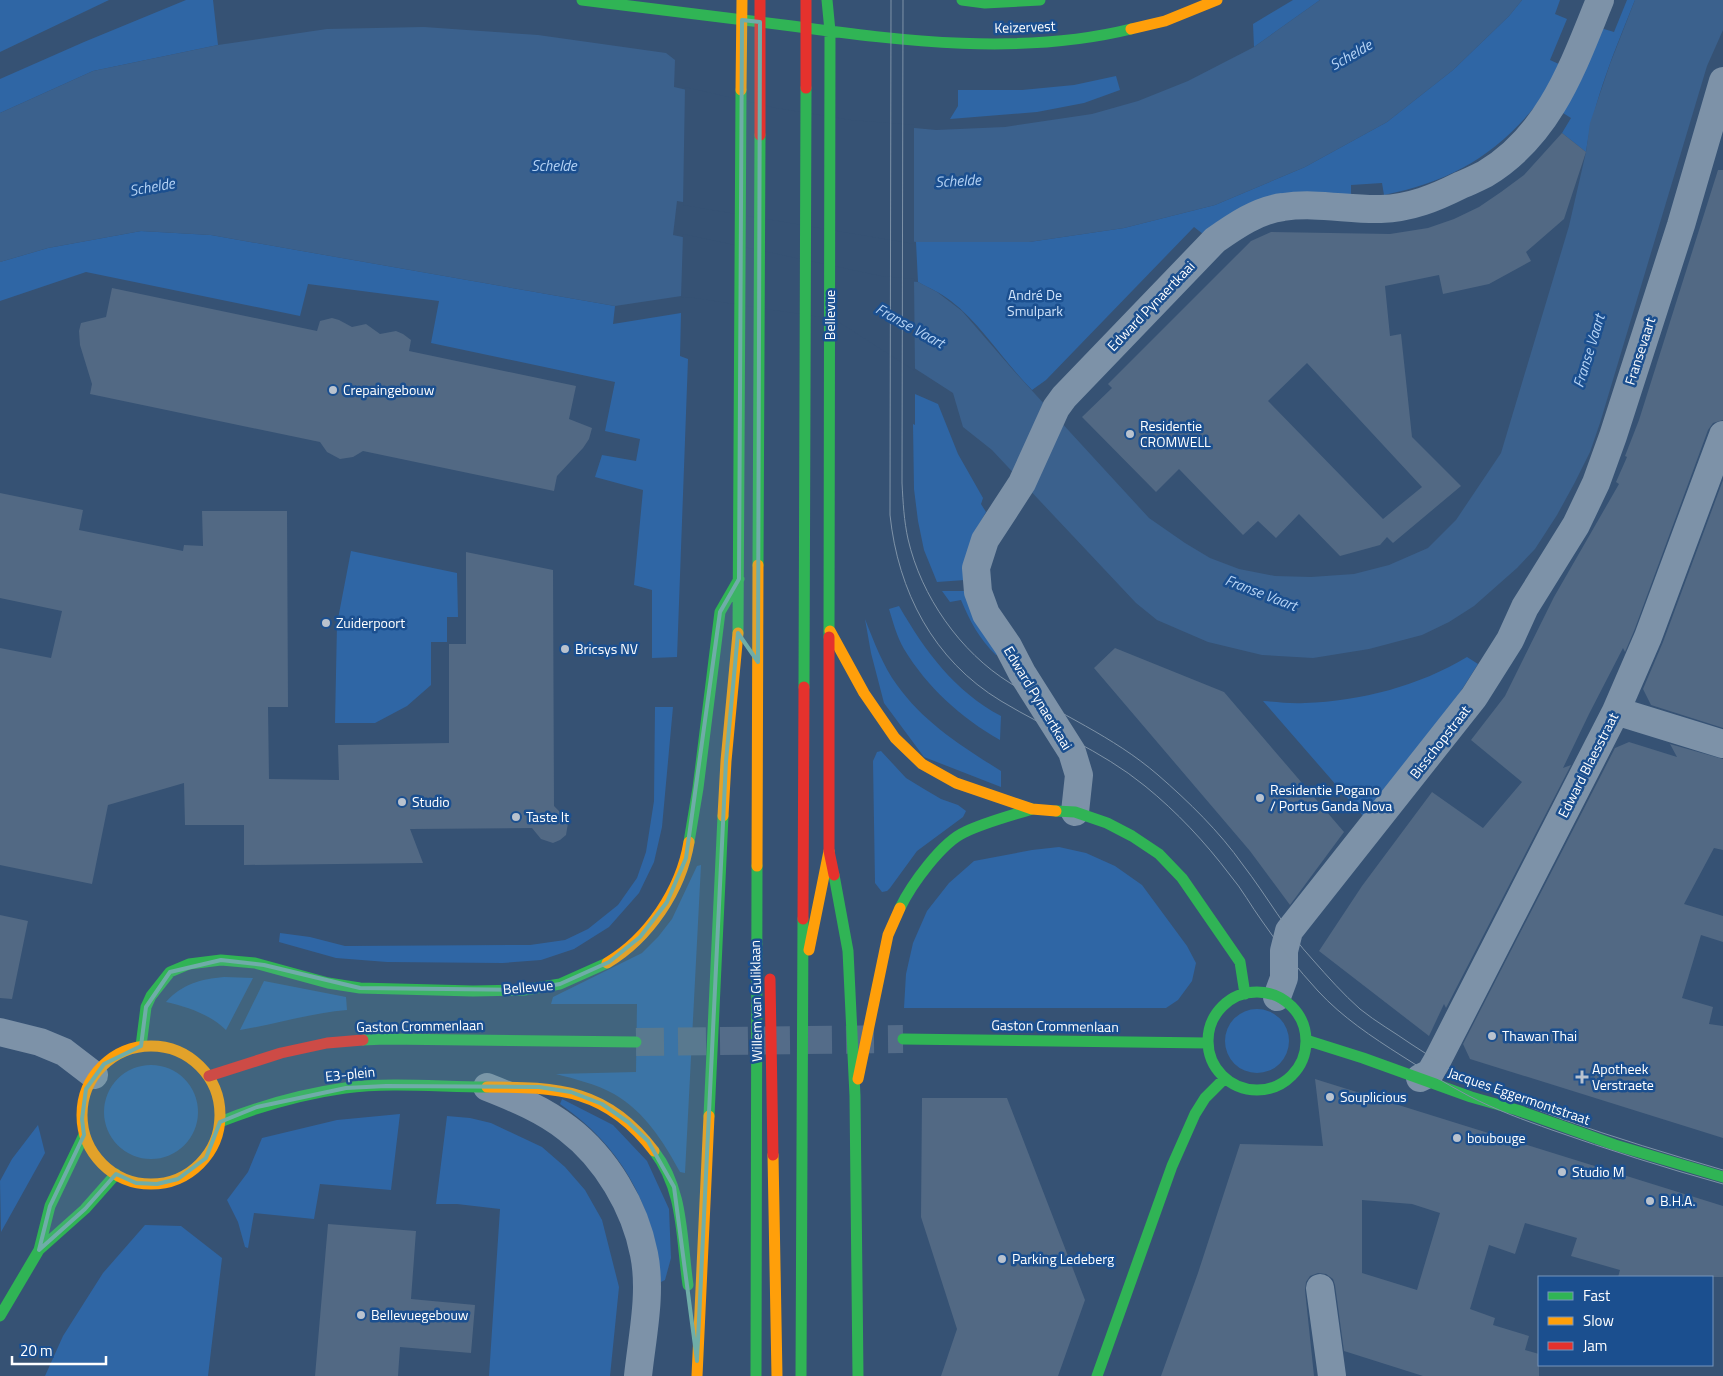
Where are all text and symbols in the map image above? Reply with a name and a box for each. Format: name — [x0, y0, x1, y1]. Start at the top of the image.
street label: Keizervest — [994, 15, 1056, 38]
water label: Schelde — [1325, 33, 1377, 76]
water label: Schelde — [531, 154, 578, 177]
water label: Schelde — [935, 168, 982, 193]
water label: Schelde — [127, 171, 177, 202]
street label: Edward Pynaertkaai — [1102, 256, 1199, 355]
park label: André De Smulpark — [1007, 284, 1063, 321]
street label: Bellevue — [819, 290, 840, 340]
water label: Franse Vaart — [872, 297, 951, 355]
water label: Franse Vaart — [1566, 309, 1611, 390]
street label: Fransevaart — [1619, 314, 1660, 388]
place label: Crepaingebouw — [343, 379, 435, 400]
marker: Crepaingebouw — [327, 384, 339, 396]
place label: Residentie CROMWELL — [1140, 415, 1211, 452]
marker: Residentie CROMWELL — [1124, 428, 1136, 440]
water label: Franse Vaart — [1222, 568, 1303, 618]
place label: Zuiderpoort — [336, 612, 405, 633]
marker: Zuiderpoort — [320, 617, 332, 629]
place label: Bricsys NV — [575, 638, 638, 659]
street label: Edward Pynaertkaai — [999, 642, 1078, 754]
marker: Bricsys NV — [559, 643, 571, 655]
street label: Bisschopstraat — [1404, 700, 1475, 783]
street label: Edward Blaesstraat — [1552, 709, 1623, 821]
place label: Residentie Pogano / Portus Ganda Nova — [1270, 779, 1392, 816]
place label: Studio — [412, 791, 450, 812]
marker: Residentie Pogano / Portus Ganda Nova — [1254, 792, 1266, 804]
marker: Studio — [396, 796, 408, 808]
place label: Taste It — [526, 806, 569, 827]
marker: Taste It — [510, 811, 522, 823]
street label: Willem van Guliklaan — [744, 940, 767, 1062]
street label: Bellevue — [502, 974, 554, 999]
street label: Gaston Crommenlaan — [356, 1014, 484, 1037]
street label: Gaston Crommenlaan — [991, 1014, 1119, 1037]
place label: Thawan Thai — [1502, 1025, 1577, 1046]
marker: Thawan Thai — [1486, 1030, 1498, 1042]
place label: Apotheek Verstraete — [1592, 1058, 1654, 1095]
street label: E3-plein — [324, 1060, 376, 1087]
street label: Jacques Eggermontstraat — [1445, 1061, 1593, 1130]
marker: Apotheek Verstraete — [1576, 1071, 1588, 1083]
place label: Souplicious — [1340, 1086, 1407, 1107]
marker: Souplicious — [1324, 1091, 1336, 1103]
place label: boubouge — [1467, 1127, 1526, 1148]
marker: boubouge — [1451, 1132, 1463, 1144]
place label: Studio M — [1572, 1161, 1625, 1182]
marker: Studio M — [1556, 1166, 1568, 1178]
place label: B.H.A. — [1660, 1190, 1696, 1211]
marker: B.H.A. — [1644, 1195, 1656, 1207]
place label: Parking Ledeberg — [1012, 1248, 1114, 1269]
marker: Parking Ledeberg — [996, 1253, 1008, 1265]
legend — [1538, 1276, 1713, 1366]
text: Fast — [1583, 1284, 1611, 1307]
place label: Bellevuegebouw — [371, 1304, 469, 1325]
marker: Bellevuegebouw — [355, 1309, 367, 1321]
text: Slow — [1583, 1309, 1614, 1332]
scale bar — [12, 1334, 106, 1366]
text: Jam — [1583, 1334, 1607, 1357]
text: 20 m — [20, 1339, 53, 1362]

